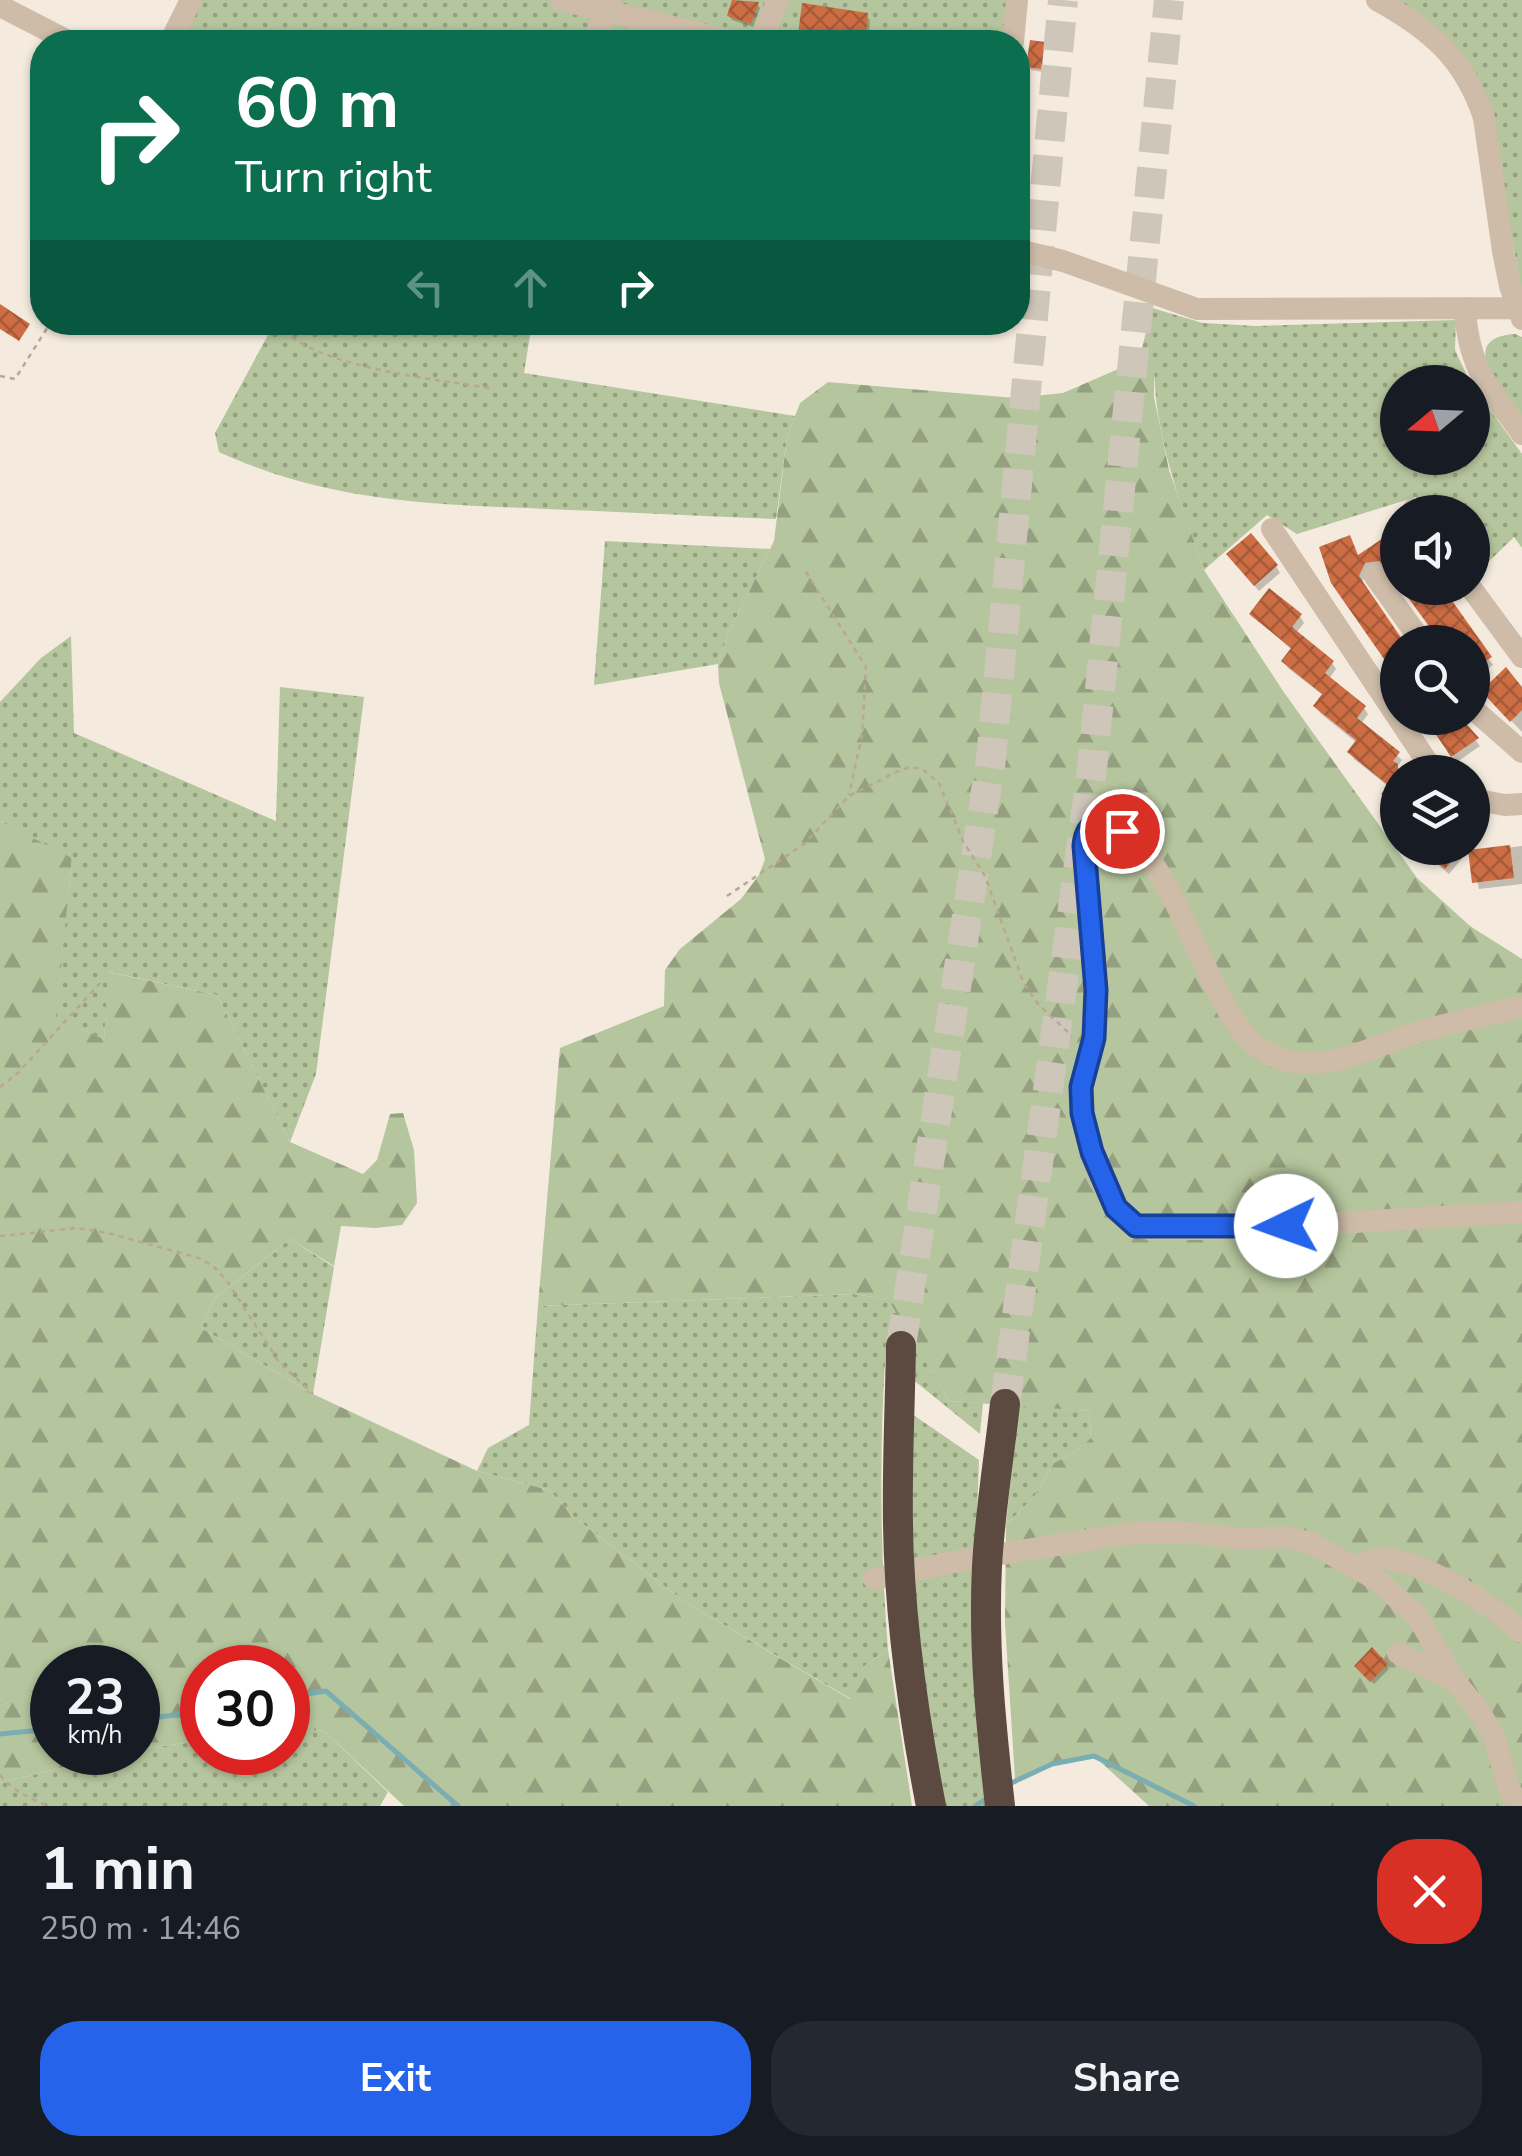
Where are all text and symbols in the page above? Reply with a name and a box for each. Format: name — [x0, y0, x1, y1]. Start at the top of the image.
text: 60 m — [235, 56, 399, 152]
icon: right — [70, 70, 200, 200]
text: Turn right — [235, 147, 432, 208]
icon: left — [398, 260, 453, 315]
icon: ahead — [503, 260, 558, 315]
icon: right — [608, 260, 663, 315]
north arrow — [1380, 365, 1490, 475]
map controls — [1380, 365, 1490, 865]
button: sound — [1380, 495, 1490, 605]
button: search — [1380, 625, 1490, 735]
button: layers — [1380, 755, 1490, 865]
pin — [1080, 789, 1165, 874]
icon: arrive — [1095, 804, 1150, 859]
position arrow — [1234, 1174, 1338, 1278]
speed limit sign: 30 — [180, 1645, 310, 1775]
text: 23 — [65, 1663, 125, 1732]
text: km/h — [67, 1718, 123, 1752]
text: 1 min — [40, 1828, 195, 1910]
button: close — [1377, 1839, 1482, 1944]
text: 250 m · 14:46 — [40, 1907, 241, 1950]
button: Exit — [40, 2021, 751, 2136]
button: Share — [771, 2021, 1482, 2136]

